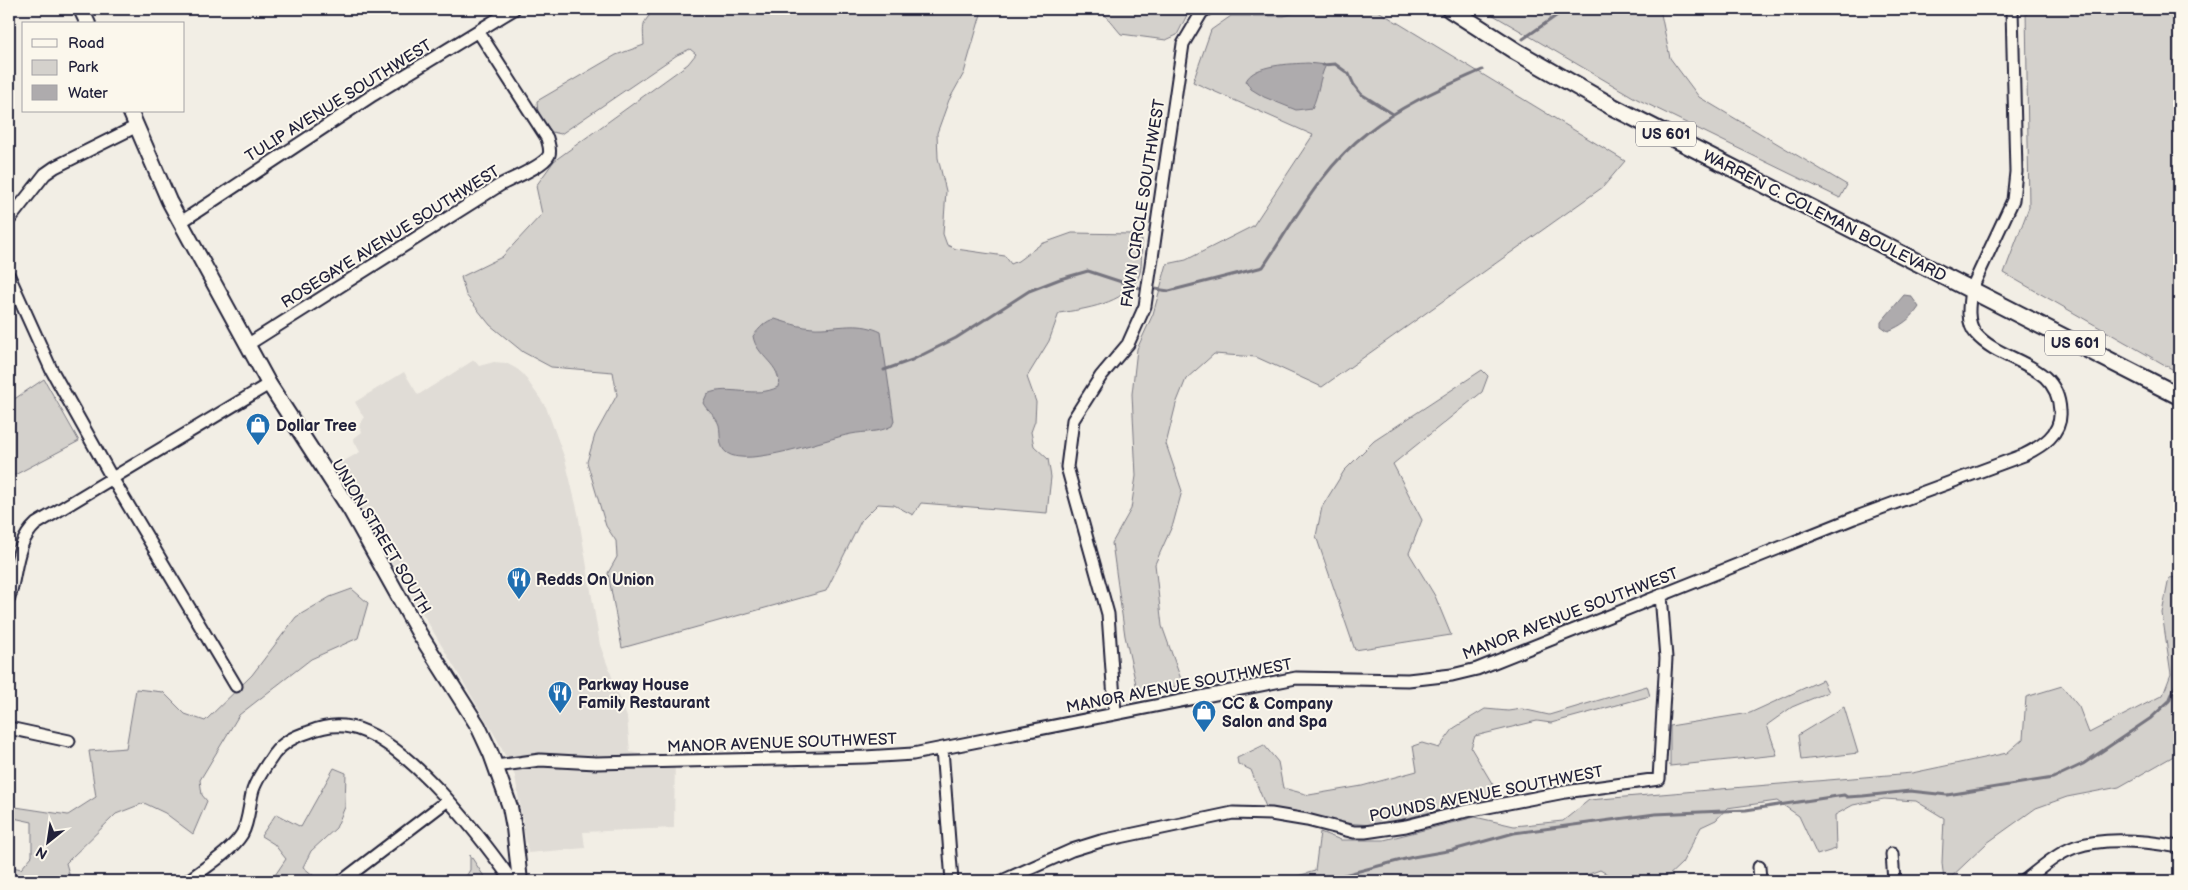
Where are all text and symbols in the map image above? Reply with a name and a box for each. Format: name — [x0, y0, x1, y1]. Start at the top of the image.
legend — [22, 22, 185, 112]
text: Road — [68, 34, 104, 53]
street label: TULIP AVENUE SOUTHWEST — [242, 36, 436, 167]
text: Park — [68, 58, 99, 77]
text: Water — [68, 84, 108, 103]
street label: FAWN CIRCLE SOUTHWEST — [1118, 97, 1169, 309]
road number: US 601 — [1636, 122, 1696, 146]
street label: WARREN C. COLEMAN BOULEVARD — [1699, 146, 1949, 286]
street label: ROSEGAYE AVENUE SOUTHWEST — [278, 162, 504, 313]
road number: US 601 — [2045, 330, 2105, 356]
shop icon: Dollar Tree — [245, 412, 271, 446]
place label: Dollar Tree — [276, 417, 357, 436]
street label: UNION STREET SOUTH — [327, 456, 434, 617]
street label: MANOR AVENUE SOUTHWEST — [1460, 564, 1682, 664]
restaurant icon: Redds On Union — [506, 566, 532, 600]
place label: Redds On Union — [536, 571, 654, 590]
street label: MANOR AVENUE SOUTHWEST — [1065, 655, 1294, 718]
place label: Parkway House Family Restaurant — [578, 676, 711, 713]
restaurant icon: Parkway House Family Restaurant — [547, 680, 573, 714]
place label: CC & Company Salon and Spa — [1222, 695, 1333, 732]
shop icon: CC & Company Salon and Spa — [1191, 699, 1217, 733]
street label: MANOR AVENUE SOUTHWEST — [667, 730, 898, 757]
street label: POUNDS AVENUE SOUTHWEST — [1368, 762, 1605, 826]
north arrow — [22, 818, 72, 868]
text: N — [33, 843, 51, 863]

